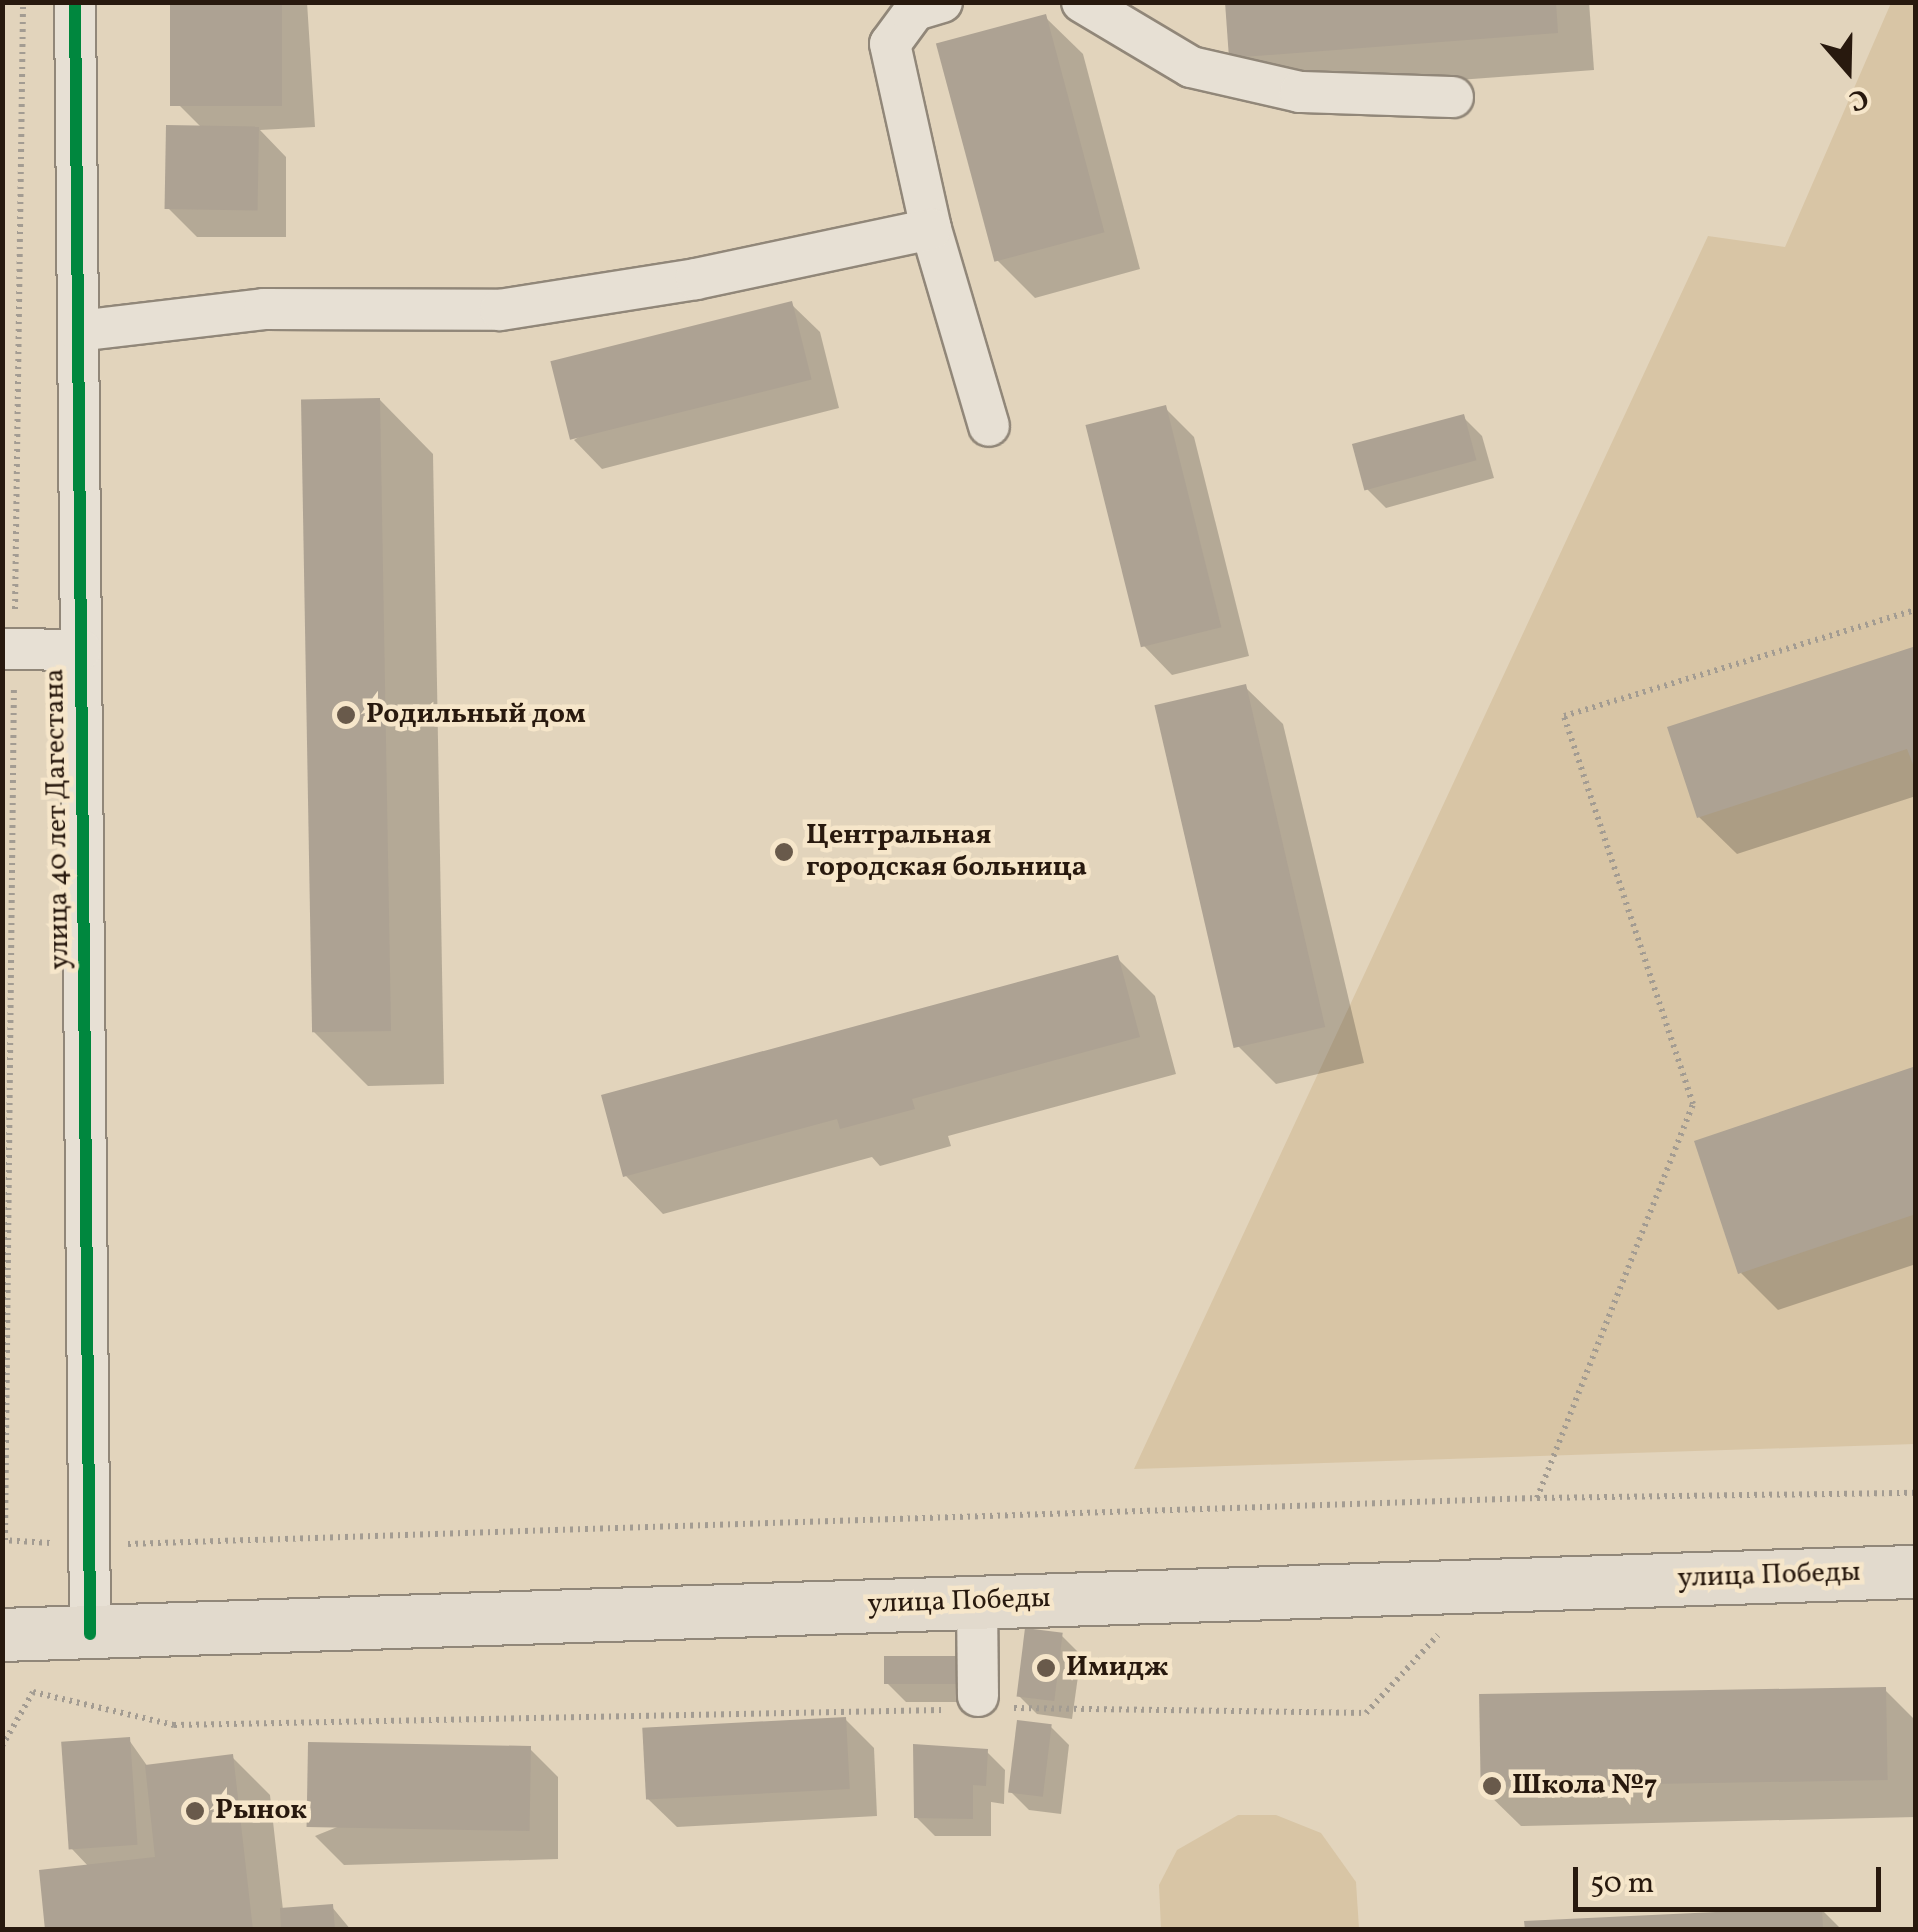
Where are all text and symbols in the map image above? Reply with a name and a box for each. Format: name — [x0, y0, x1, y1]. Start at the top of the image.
north arrow — [1798, 20, 1898, 120]
text: С — [1843, 77, 1874, 120]
street label: улица 40 лет Дагестана — [39, 668, 77, 970]
place label: Родильный дом — [366, 698, 586, 732]
marker: Родильный дом — [335, 704, 357, 726]
place label: Центральная городская больница — [806, 819, 1087, 885]
marker: Центральная городская больница — [771, 839, 797, 865]
street label: улица Победы — [1677, 1556, 1861, 1596]
street label: улица Победы — [867, 1582, 1051, 1622]
place label: Имидж — [1066, 1651, 1169, 1685]
marker: Имидж — [1035, 1657, 1057, 1679]
place label: Школа №7 — [1512, 1769, 1657, 1803]
marker: Школа №7 — [1481, 1775, 1503, 1797]
place label: Рынок — [215, 1794, 307, 1828]
marker: Рынок — [184, 1800, 206, 1822]
scale bar — [1578, 1847, 1886, 1909]
text: 50 m — [1590, 1863, 1654, 1905]

